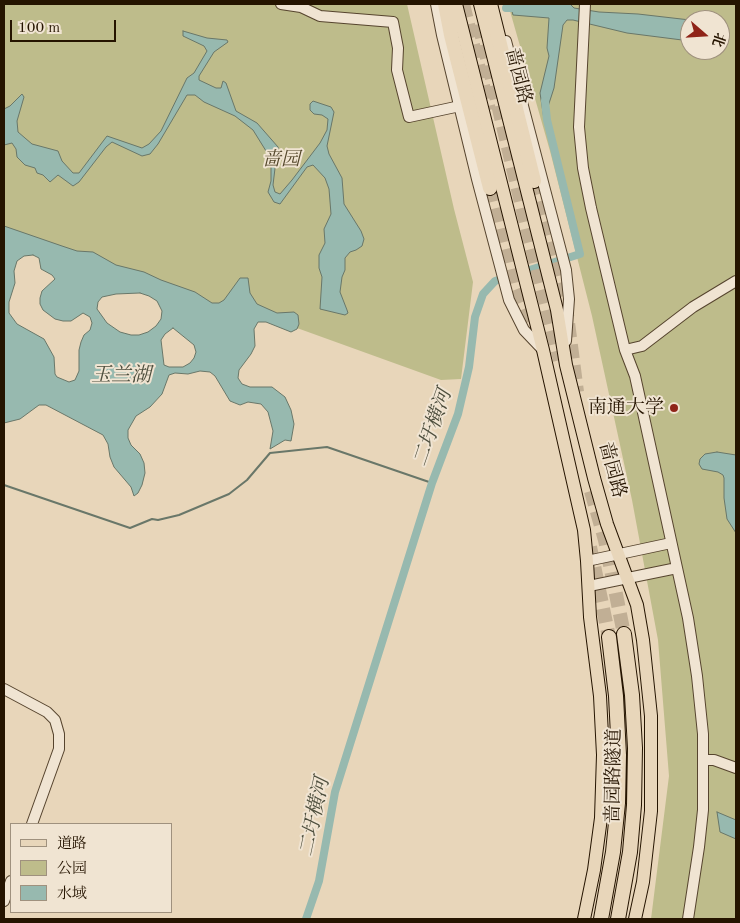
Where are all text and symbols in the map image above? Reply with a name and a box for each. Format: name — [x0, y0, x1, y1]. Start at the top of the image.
scale bar — [12, 10, 119, 42]
north arrow — [680, 10, 730, 60]
text: 100 m — [18, 21, 60, 36]
text: 北 — [709, 31, 727, 48]
street label: 啬园路 — [500, 46, 536, 106]
park label: 啬园 — [262, 149, 300, 171]
water label: 玉兰湖 — [91, 364, 151, 388]
water label: 二圩横河 — [409, 386, 457, 470]
place label: 南通大学 — [588, 397, 664, 419]
marker: 南通大学 — [668, 402, 680, 414]
street label: 啬园路 — [594, 440, 630, 500]
street label: 啬园路隧道 — [602, 728, 626, 824]
water label: 二圩横河 — [295, 775, 335, 859]
legend — [10, 823, 172, 913]
text: 道路 — [57, 837, 87, 852]
text: 公园 — [57, 862, 87, 877]
text: 水域 — [57, 887, 87, 902]

